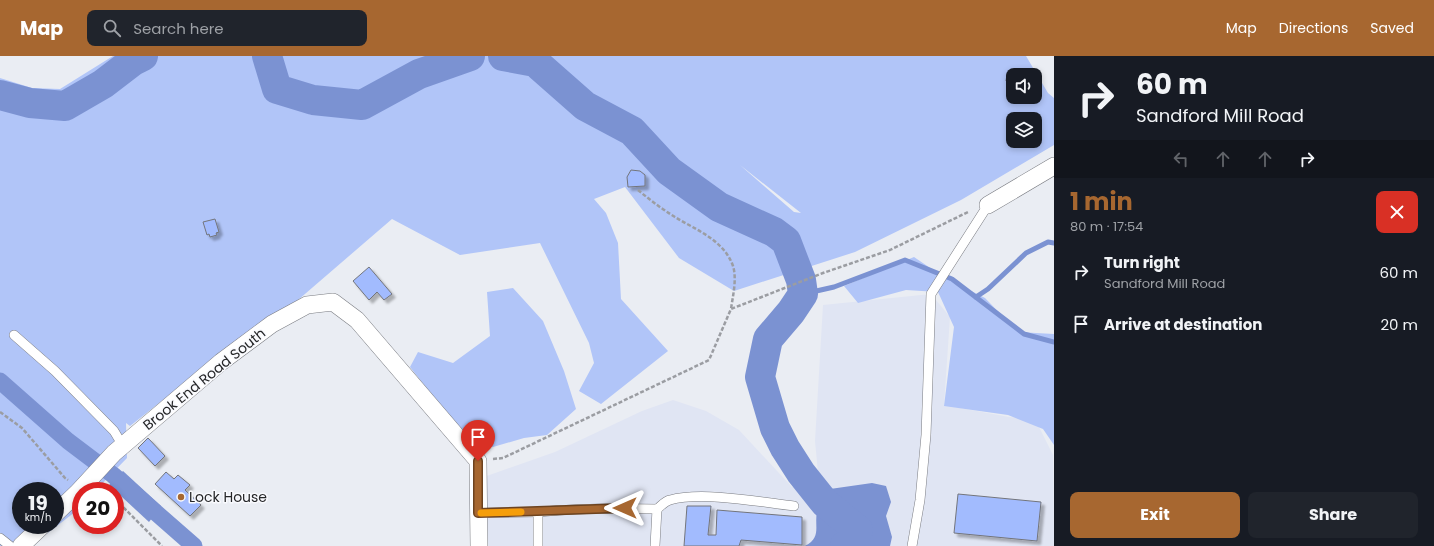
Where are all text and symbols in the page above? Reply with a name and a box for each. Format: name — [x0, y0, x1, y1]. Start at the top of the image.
search box — [87, 10, 367, 46]
text: Map — [20, 15, 63, 42]
icon: search — [101, 17, 123, 39]
text: Search here — [133, 18, 224, 39]
text: Map — [1226, 18, 1257, 38]
text: Directions — [1279, 18, 1348, 38]
text: Saved — [1370, 18, 1414, 38]
text: 60 m — [1136, 65, 1208, 104]
map controls — [1006, 68, 1042, 148]
button: sound — [1006, 68, 1042, 104]
icon: right — [1070, 72, 1122, 124]
text: Sandford Mill Road — [1136, 103, 1304, 128]
button: layers — [1006, 112, 1042, 148]
icon: left — [1170, 148, 1192, 170]
icon: ahead — [1212, 148, 1234, 170]
icon: ahead — [1254, 148, 1276, 170]
icon: right — [1296, 148, 1318, 170]
text: 1 min — [1070, 185, 1133, 218]
button: close — [1376, 191, 1418, 233]
text: 80 m · 17:54 — [1070, 217, 1143, 236]
text: Turn right — [1104, 252, 1180, 273]
icon: right — [1070, 261, 1092, 283]
text: 60 m — [1380, 262, 1418, 283]
text: Sandford Mill Road — [1104, 274, 1225, 293]
icon: arrive — [1070, 313, 1092, 335]
text: Arrive at destination — [1104, 314, 1262, 335]
text: 20 m — [1380, 314, 1418, 335]
street label: Brook End Road South — [139, 323, 269, 435]
pin — [461, 420, 495, 461]
icon: arrive — [467, 426, 489, 448]
speed limit sign: 20 — [72, 482, 124, 534]
place label: Lock House — [189, 487, 267, 507]
position arrow — [604, 487, 646, 529]
text: 19 — [28, 489, 48, 517]
marker: Lock House — [176, 492, 186, 502]
button: Exit — [1070, 492, 1240, 538]
button: Share — [1248, 492, 1418, 538]
text: km/h — [25, 510, 51, 525]

